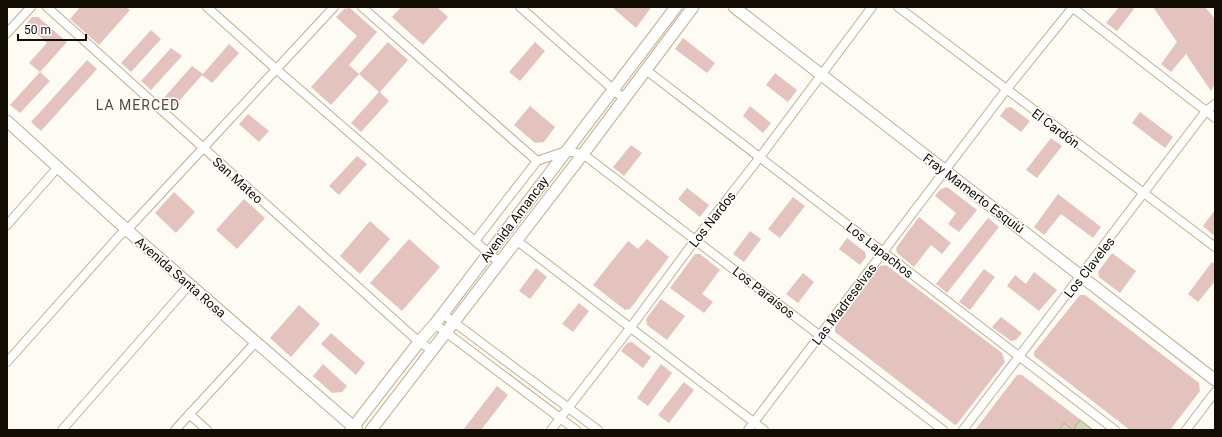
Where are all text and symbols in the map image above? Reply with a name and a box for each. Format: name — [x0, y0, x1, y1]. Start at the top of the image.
scale bar — [18, 16, 86, 42]
text: 50 m — [24, 23, 51, 37]
district label: LA MERCED — [96, 97, 180, 113]
street label: El Cardón — [1029, 106, 1082, 151]
street label: Fray Mamerto Esquiú — [920, 150, 1027, 236]
street label: San Mateo — [210, 154, 266, 207]
street label: Avenida Amancay — [477, 174, 551, 265]
street label: Los Nardos — [686, 188, 739, 250]
street label: Los Lapachos — [843, 220, 916, 281]
street label: Avenida Santa Rosa — [132, 234, 229, 321]
street label: Los Claveles — [1061, 234, 1118, 301]
street label: Las Madreselvas — [809, 261, 880, 348]
street label: Los Paraísos — [730, 263, 798, 322]

